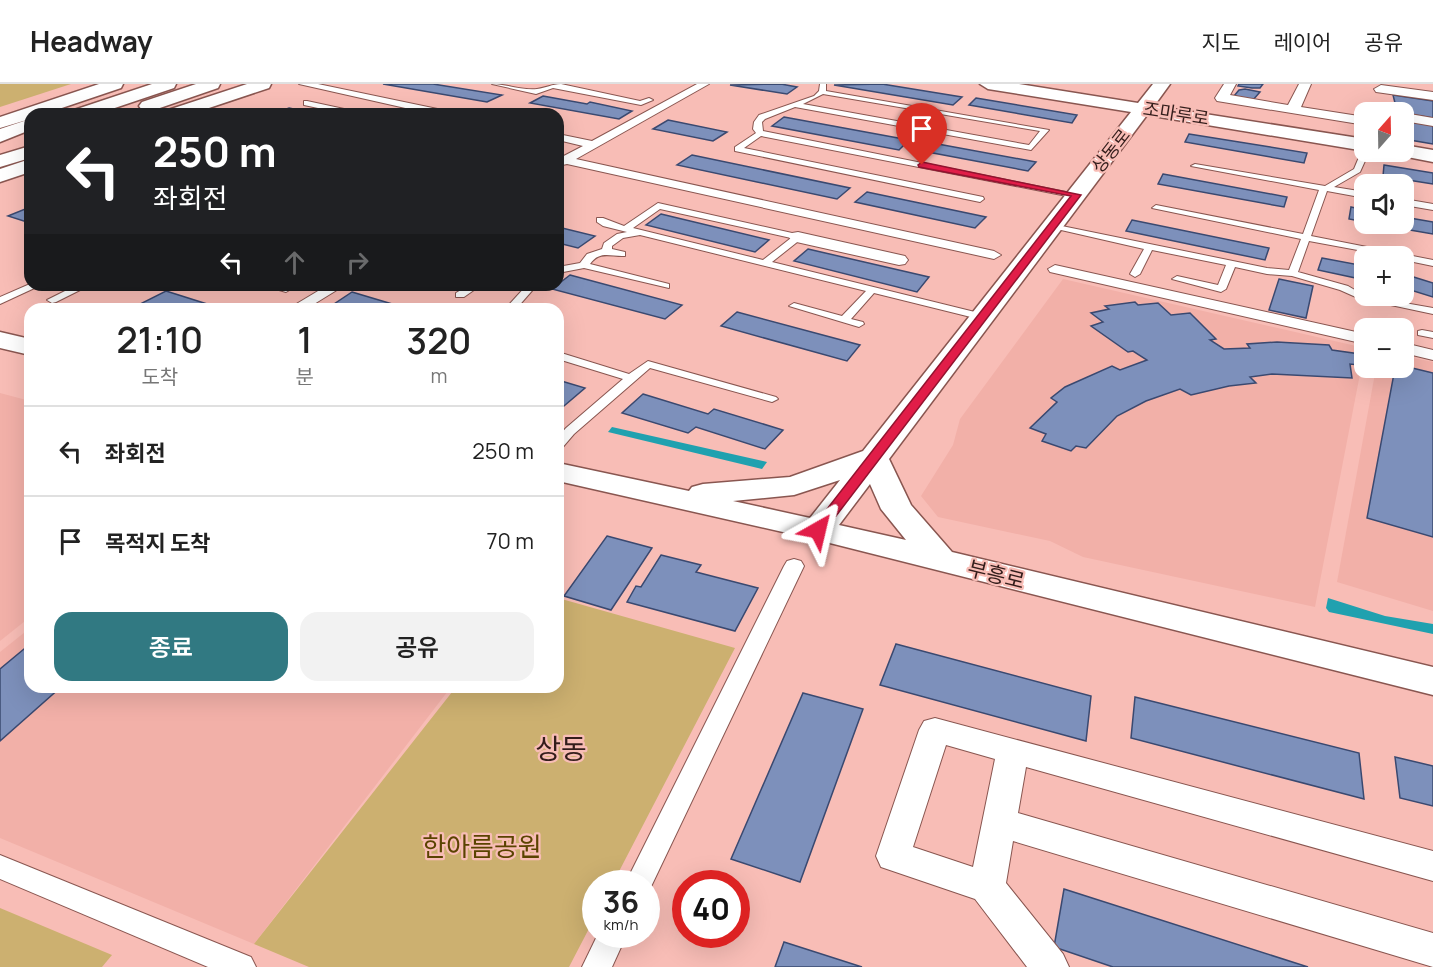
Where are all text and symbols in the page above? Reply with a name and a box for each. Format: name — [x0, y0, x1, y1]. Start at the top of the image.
text: Headway — [30, 22, 153, 60]
text: 지도 — [1202, 28, 1240, 56]
text: 레이어 — [1273, 28, 1331, 56]
text: 공유 — [1364, 28, 1403, 56]
street label: 조마루로 — [1142, 96, 1211, 130]
north arrow — [1354, 102, 1414, 162]
map controls — [1354, 102, 1414, 378]
pin — [896, 103, 947, 165]
icon: arrive — [905, 112, 938, 145]
text: 250 m — [153, 122, 276, 180]
street label: 상동로 — [1085, 123, 1135, 177]
icon: left — [54, 132, 132, 210]
button: sound — [1354, 174, 1414, 234]
text: 좌회전 — [153, 179, 228, 216]
icon: left — [215, 246, 248, 279]
icon: ahead — [278, 246, 311, 279]
icon: right — [341, 246, 374, 279]
button: + — [1354, 246, 1414, 306]
text: 21:10 — [117, 315, 203, 364]
text: 1 — [297, 315, 312, 364]
text: 320 — [407, 316, 471, 365]
button: − — [1354, 318, 1414, 378]
text: m — [431, 362, 447, 389]
text: 도착 — [141, 363, 178, 390]
text: 분 — [296, 363, 314, 390]
icon: left — [54, 435, 87, 468]
text: 250 m — [472, 436, 534, 466]
text: 좌회전 — [105, 438, 166, 468]
position arrow — [786, 498, 850, 562]
icon: arrive — [54, 525, 87, 558]
text: 70 m — [486, 526, 534, 556]
text: 목적지 도착 — [105, 528, 211, 558]
street label: 부흥로 — [965, 553, 1028, 595]
button: 종료 — [54, 612, 288, 681]
button: 공유 — [300, 612, 534, 681]
district label: 상동 — [535, 729, 587, 767]
park label: 한아름공원 — [422, 828, 542, 864]
speed limit sign: 40 — [672, 870, 750, 948]
text: 36 — [603, 881, 639, 922]
text: km/h — [604, 914, 638, 935]

